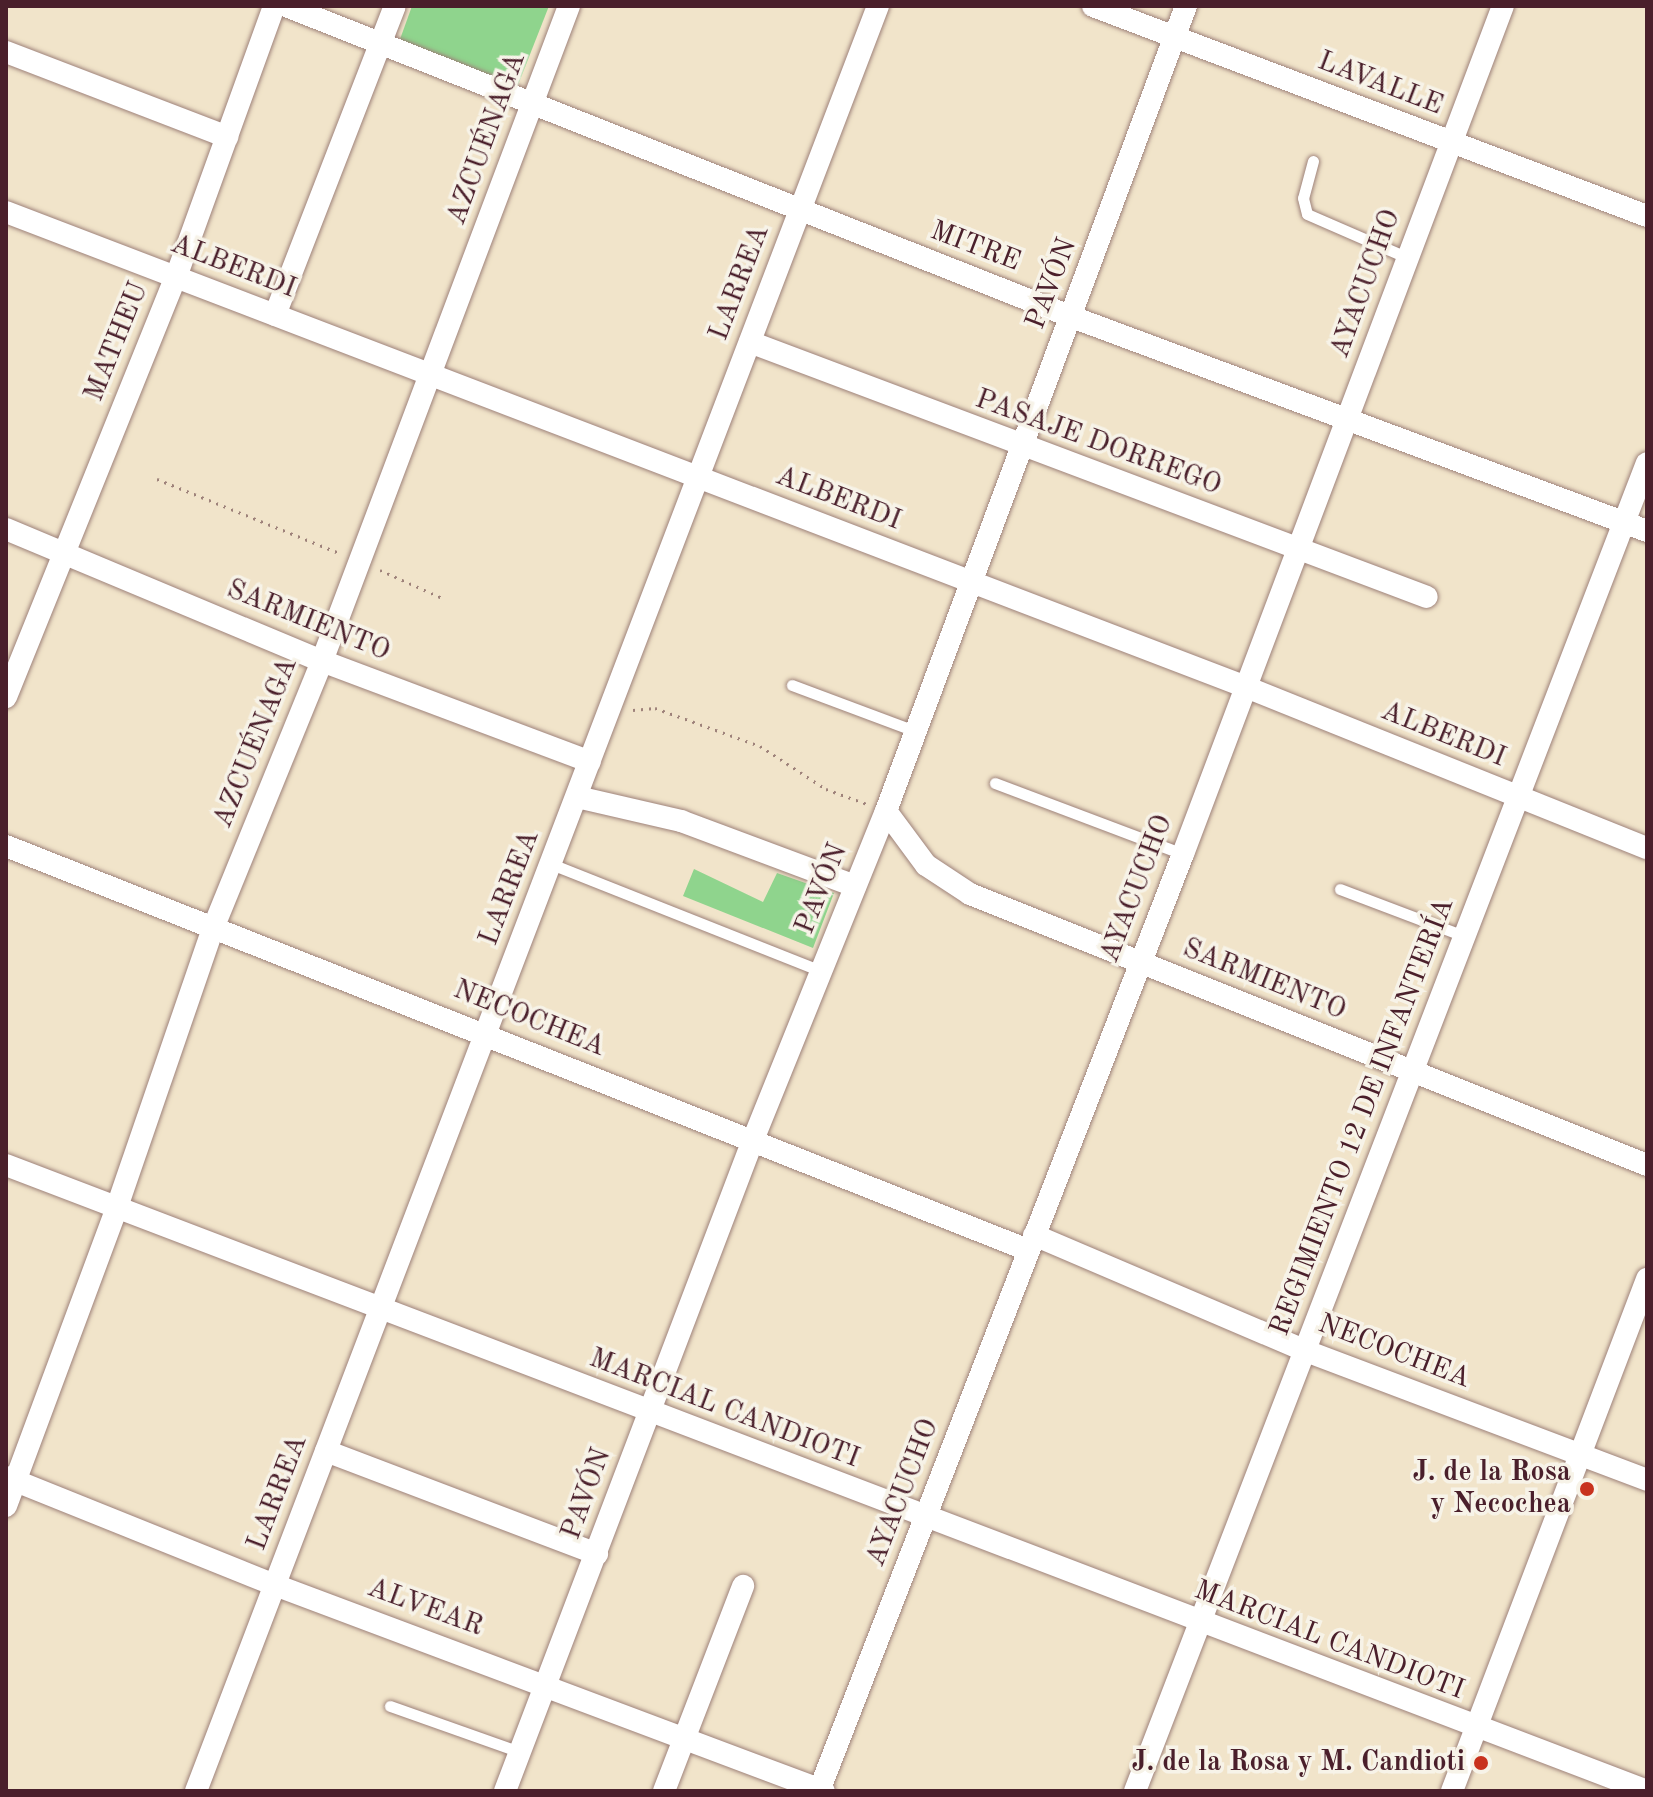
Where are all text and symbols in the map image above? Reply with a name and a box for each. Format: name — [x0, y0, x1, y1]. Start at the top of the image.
street label: LAVALLE — [1313, 45, 1447, 123]
street label: AZCUÉNAGA — [440, 48, 534, 230]
street label: AYACUCHO — [1324, 205, 1408, 363]
street label: MITRE — [925, 214, 1025, 280]
street label: LARREA — [703, 221, 777, 345]
street label: ALBERDI — [165, 228, 301, 306]
street label: PAVÓN — [1019, 234, 1085, 334]
street label: MATHEU — [78, 277, 156, 407]
street label: PASAJE DORREGO — [970, 383, 1226, 503]
street label: ALBERDI — [770, 460, 906, 538]
street label: SARMIENTO — [221, 573, 395, 669]
street label: AZCUÉNAGA — [207, 653, 305, 833]
street label: ALBERDI — [1376, 695, 1510, 775]
street label: AYACUCHO — [1093, 810, 1181, 968]
street label: LARREA — [473, 826, 547, 950]
street label: PAVÓN — [789, 839, 855, 939]
street label: REGIMIENTO 12 DE INFANTERÍA — [1264, 893, 1462, 1341]
street label: SARMIENTO — [1177, 932, 1351, 1028]
street label: NECOCHEA — [448, 973, 610, 1065]
street label: NECOCHEA — [1313, 1308, 1475, 1396]
street label: MARCIAL CANDIOTI — [584, 1342, 864, 1476]
street label: AYACUCHO — [859, 1414, 947, 1572]
street label: LARREA — [241, 1431, 315, 1555]
street label: PAVÓN — [555, 1444, 619, 1544]
place label: J. de la Rosa y Necochea — [1413, 1456, 1571, 1522]
marker: J. de la Rosa y Necochea — [1578, 1480, 1596, 1498]
street label: ALVEAR — [362, 1572, 488, 1644]
street label: MARCIAL CANDIOTI — [1189, 1574, 1469, 1708]
place label: J. de la Rosa y M. Candioti — [1131, 1746, 1465, 1780]
marker: J. de la Rosa y M. Candioti — [1472, 1754, 1490, 1772]

